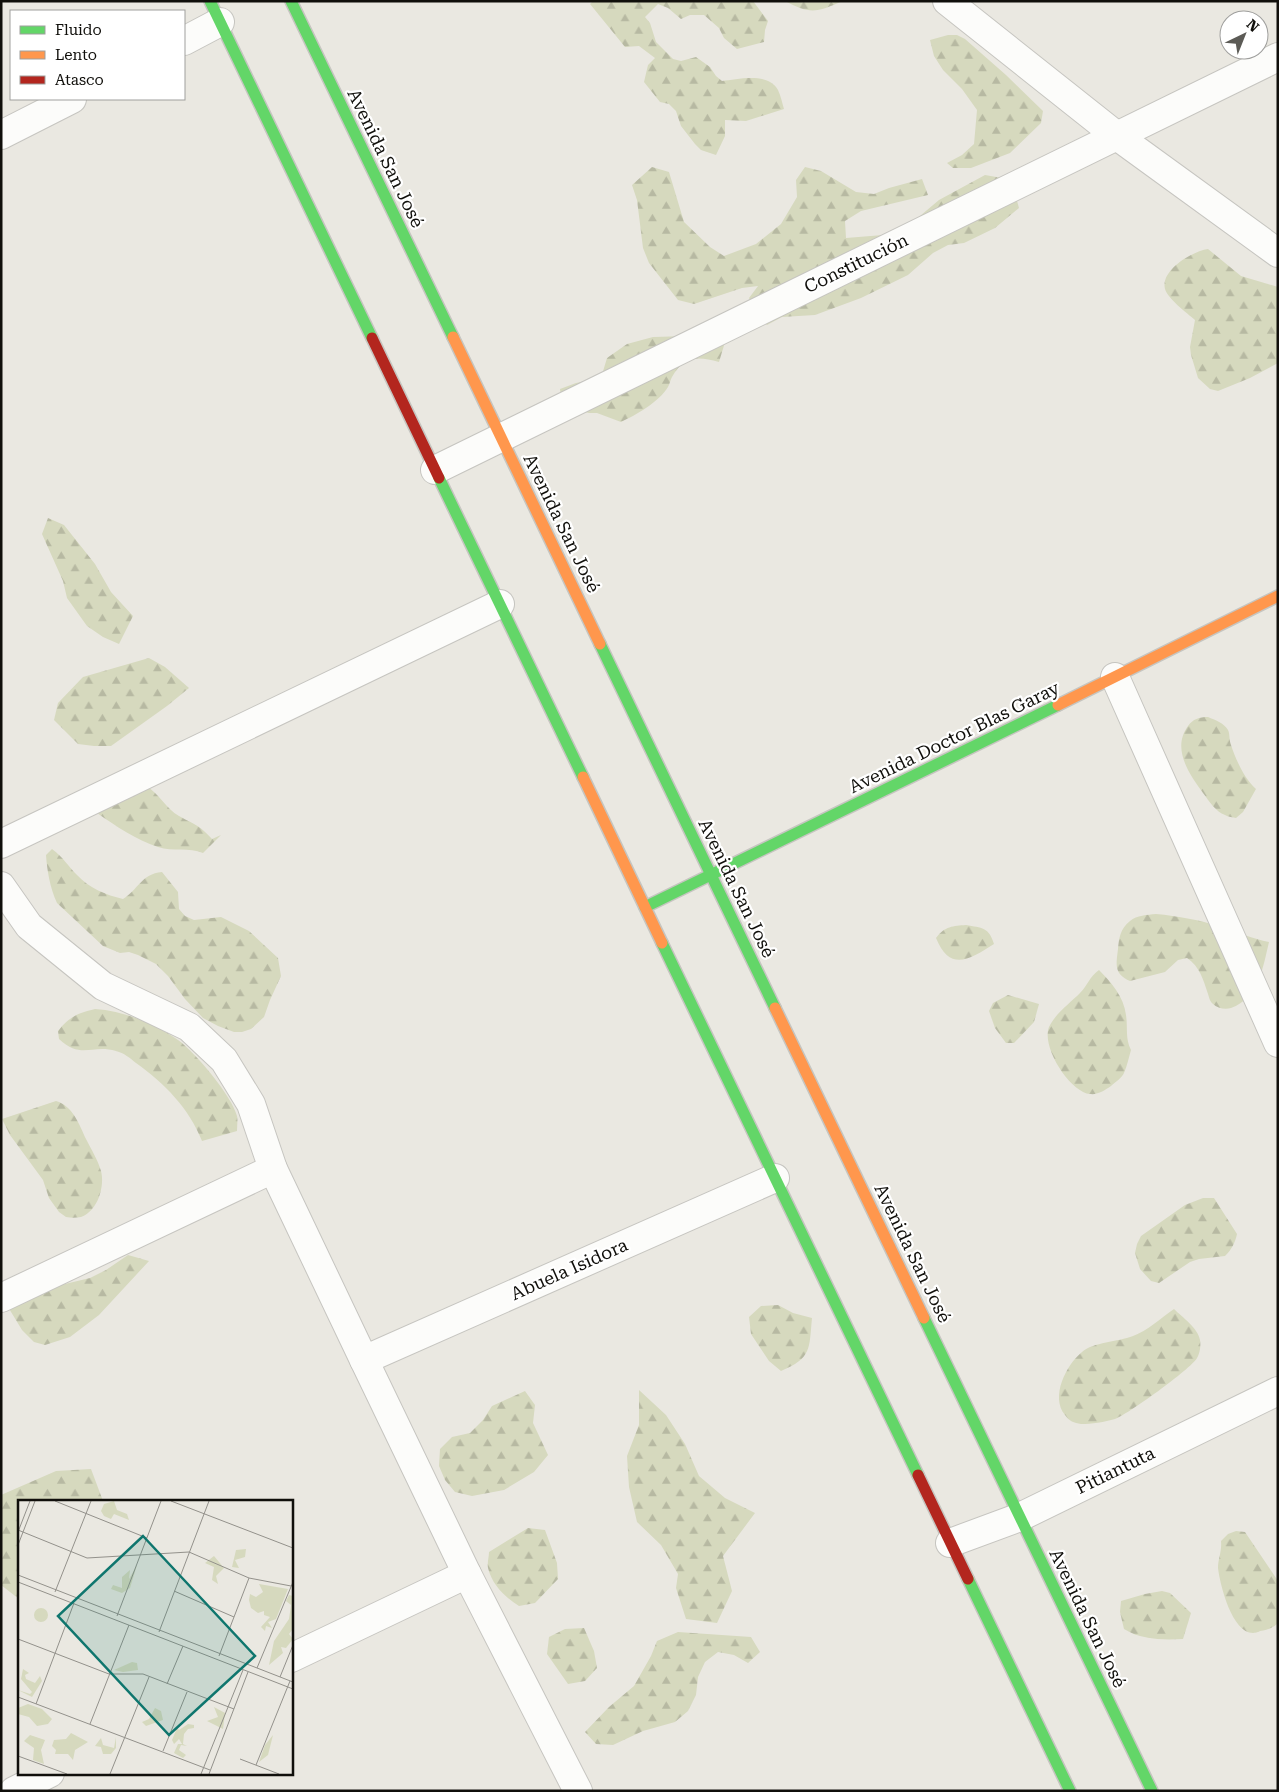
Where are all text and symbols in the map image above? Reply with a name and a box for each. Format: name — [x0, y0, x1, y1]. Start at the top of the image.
legend — [10, 10, 185, 100]
north arrow — [1219, 10, 1269, 60]
text: N — [1243, 16, 1262, 35]
text: Fluido — [55, 21, 102, 39]
text: Lento — [55, 46, 97, 64]
text: Atasco — [55, 71, 104, 89]
street label: Avenida San José — [343, 85, 429, 231]
street label: Constitución — [801, 229, 912, 297]
street label: Avenida San José — [519, 450, 605, 596]
street label: Avenida Doctor Blas Garay — [845, 677, 1063, 797]
street label: Avenida San José — [694, 815, 780, 961]
street label: Avenida San José — [870, 1180, 956, 1326]
street label: Abuela Isidora — [507, 1234, 631, 1304]
street label: Pitiantuta — [1072, 1442, 1158, 1498]
inset map — [18, 1500, 292, 1774]
street label: Avenida San José — [1045, 1545, 1131, 1691]

